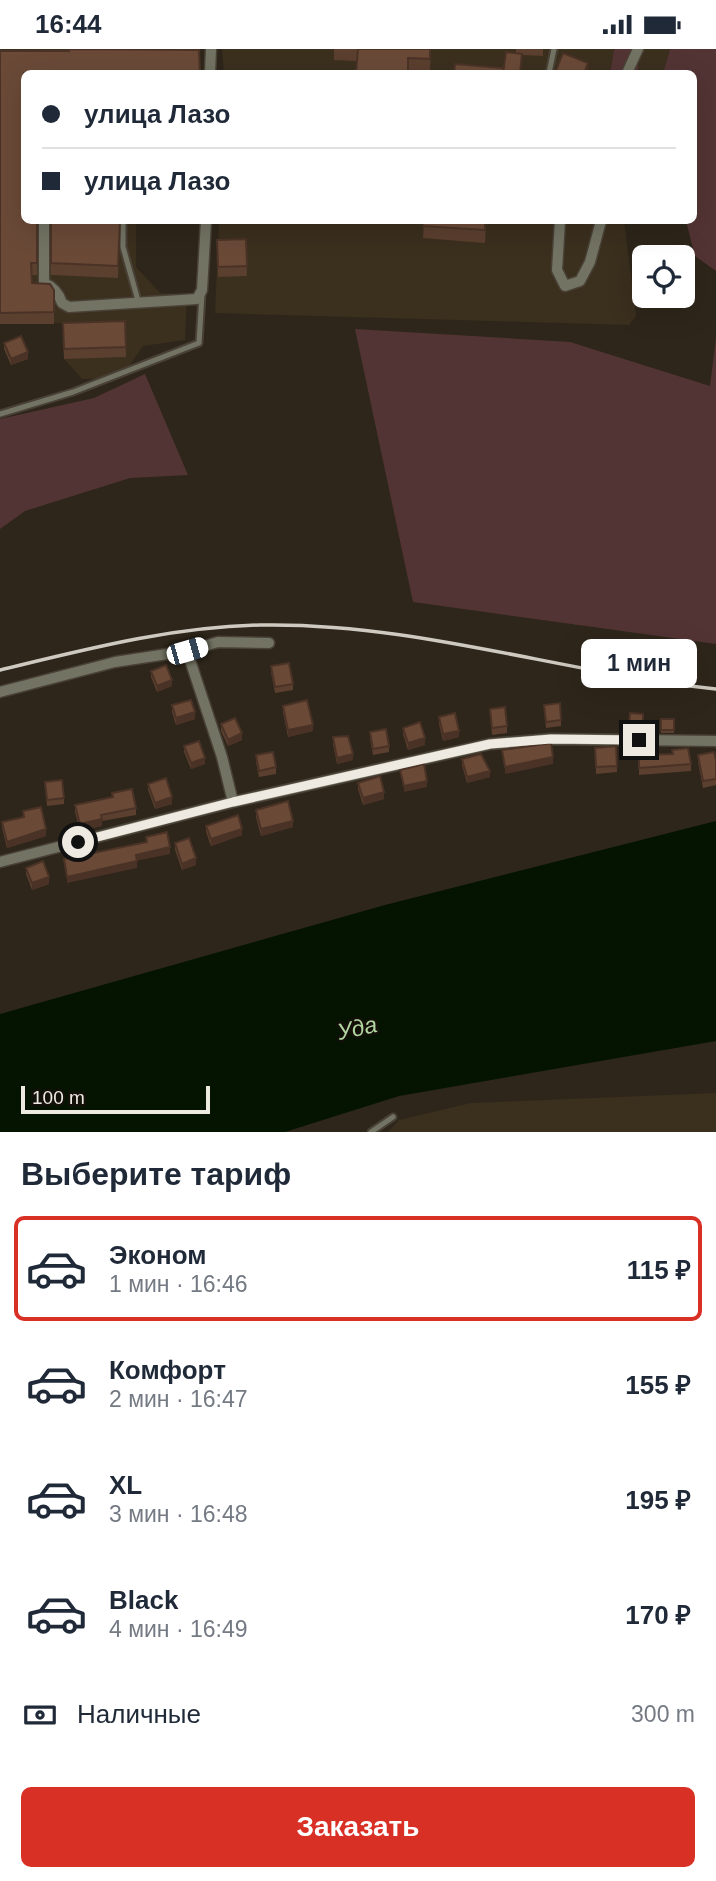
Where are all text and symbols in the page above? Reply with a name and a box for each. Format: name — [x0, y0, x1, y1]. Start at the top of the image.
text: 16:44 — [35, 9, 102, 39]
text: улица Лазо — [84, 99, 230, 129]
text: улица Лазо — [84, 166, 230, 196]
map controls — [632, 245, 695, 308]
button: locate — [632, 245, 695, 308]
car — [164, 635, 211, 667]
callout: 1 мин — [581, 639, 697, 687]
text: 1 мин — [607, 650, 671, 676]
route end — [623, 724, 655, 756]
route start — [62, 826, 94, 858]
water label: Уда — [334, 1011, 379, 1045]
scale bar — [21, 1083, 210, 1115]
text: 100 m — [32, 1087, 85, 1108]
text: Выберите тариф — [21, 1156, 291, 1192]
icon: car — [25, 1237, 88, 1300]
text: Эконом — [109, 1240, 207, 1270]
text: 115 ₽ — [627, 1255, 691, 1285]
text: 1 мин · 16:46 — [109, 1271, 248, 1297]
icon: car — [25, 1352, 88, 1415]
text: Комфорт — [109, 1355, 226, 1385]
text: 155 ₽ — [625, 1370, 691, 1400]
text: 2 мин · 16:47 — [109, 1386, 248, 1412]
icon: car — [25, 1467, 88, 1530]
text: XL — [109, 1470, 142, 1500]
text: 195 ₽ — [625, 1485, 691, 1515]
text: 3 мин · 16:48 — [109, 1501, 248, 1527]
icon: car — [25, 1582, 88, 1645]
text: Black — [109, 1585, 178, 1615]
text: 170 ₽ — [625, 1600, 691, 1630]
text: 4 мин · 16:49 — [109, 1616, 248, 1642]
icon: cash — [21, 1696, 59, 1734]
text: Наличные — [77, 1699, 201, 1729]
text: 300 m — [631, 1701, 695, 1727]
button: Заказать — [21, 1787, 695, 1867]

